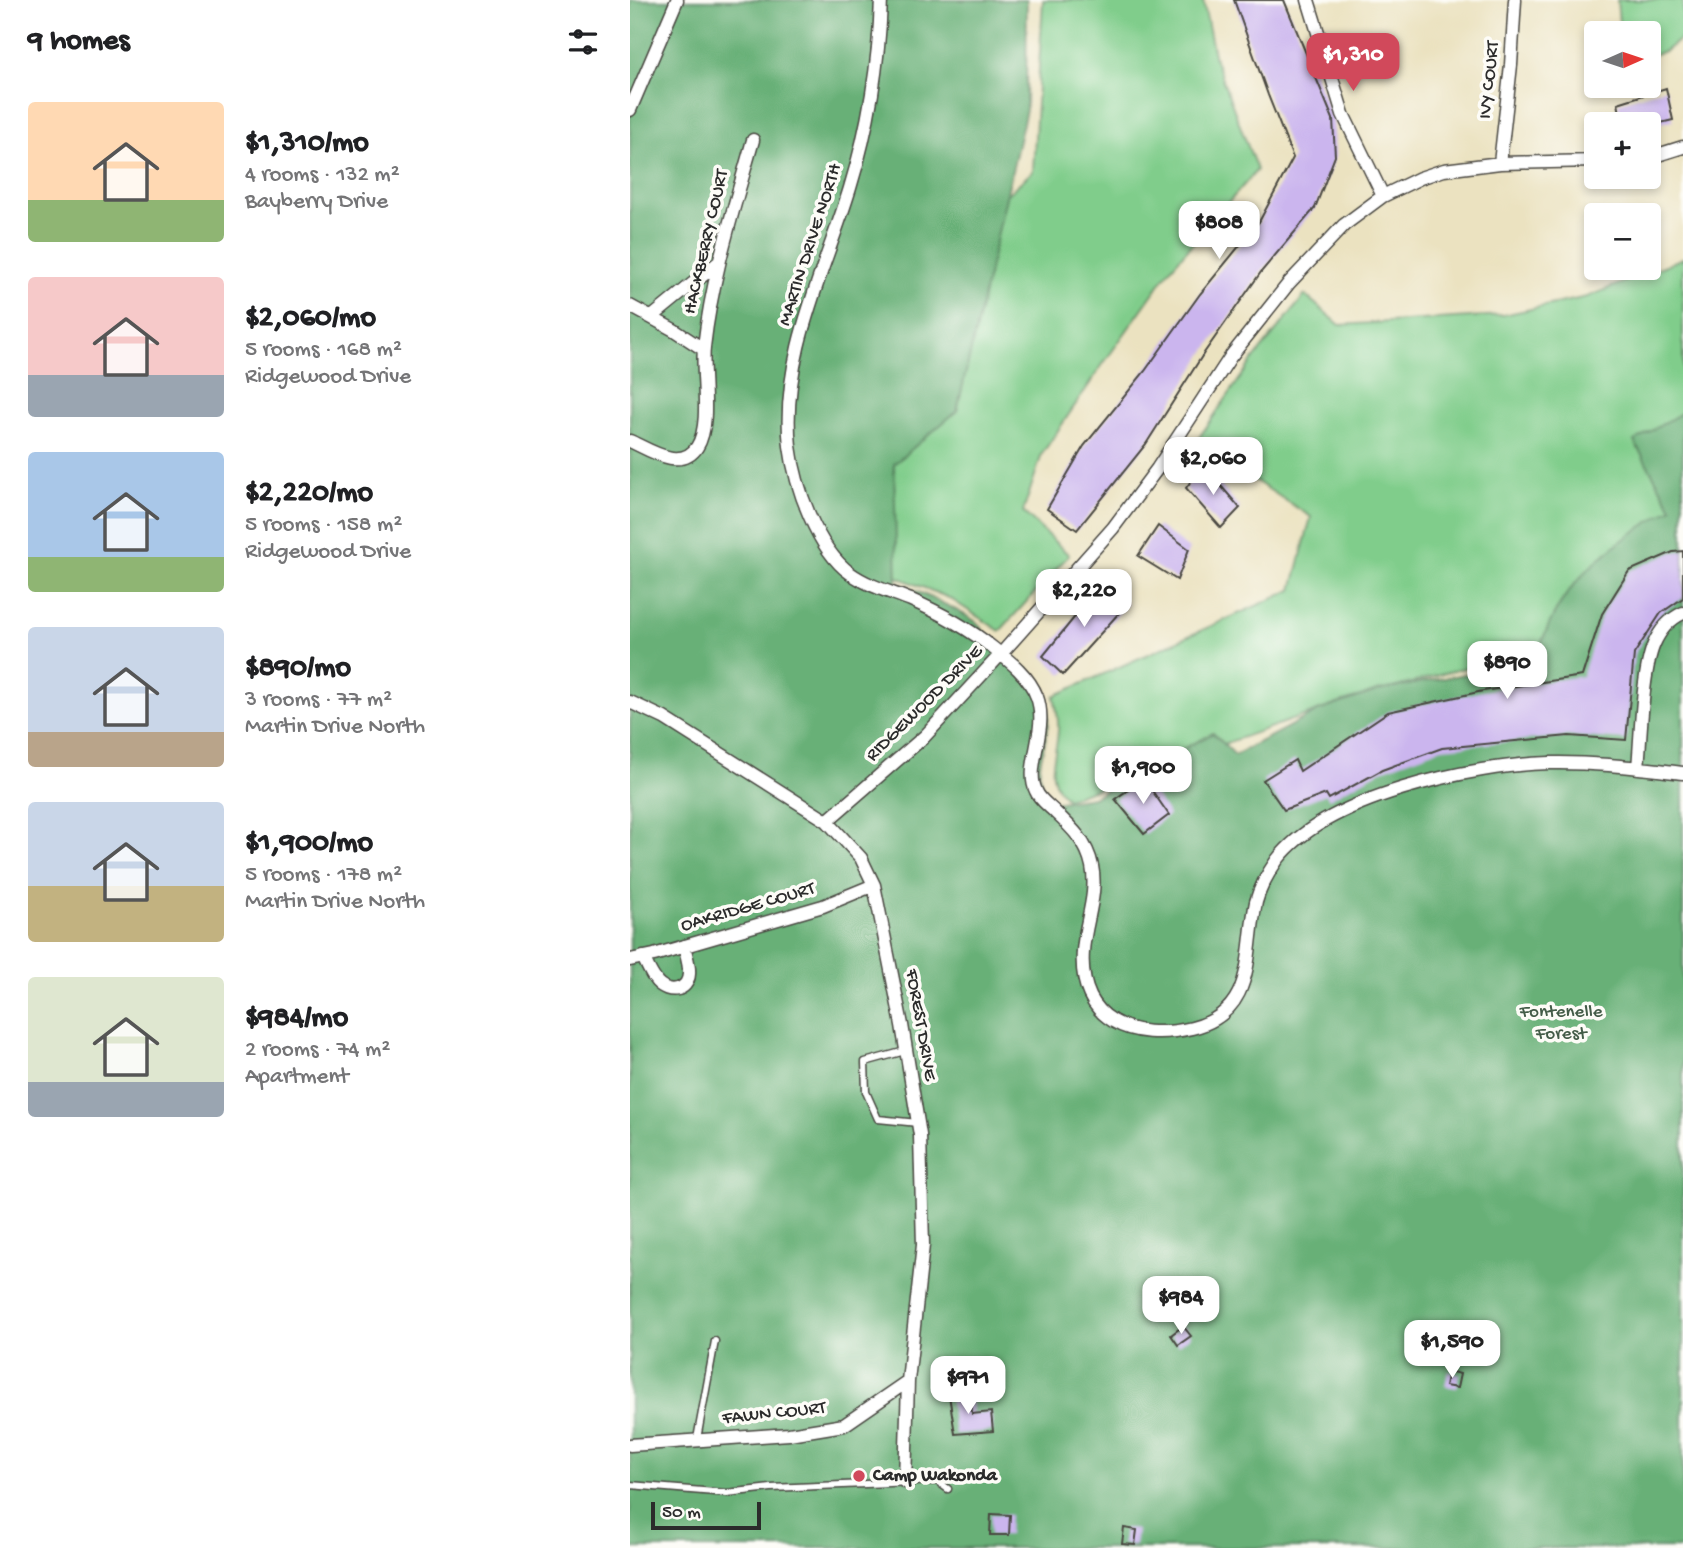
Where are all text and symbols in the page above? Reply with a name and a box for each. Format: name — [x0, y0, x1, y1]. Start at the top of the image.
north arrow — [1584, 21, 1661, 98]
map controls — [1584, 21, 1661, 280]
icon: filters — [564, 23, 602, 61]
text: 9 homes — [28, 25, 130, 60]
pin: $1,310 — [1296, 34, 1410, 93]
street label: IVY COURT — [1474, 39, 1506, 120]
text: $1,310 — [1322, 42, 1384, 69]
button: + — [1584, 112, 1661, 189]
text: $1,310/mo — [245, 127, 369, 162]
icon: home — [84, 130, 168, 214]
street label: MARTIN DRIVE NORTH — [774, 161, 848, 329]
text: 4 rooms · 132 m² — [245, 162, 400, 189]
street label: HACKBERRY COURT — [679, 167, 735, 316]
text: Bayberry Drive — [245, 189, 388, 216]
pin: $808 — [1178, 202, 1260, 261]
button: − — [1584, 203, 1661, 280]
text: $808 — [1195, 210, 1243, 237]
text: $2,060/mo — [245, 302, 376, 337]
icon: home — [84, 305, 168, 389]
text: 5 rooms · 168 m² — [245, 337, 402, 364]
text: Ridgewood Drive — [245, 364, 411, 391]
pin: $2,060 — [1156, 438, 1270, 497]
text: $2,060 — [1180, 446, 1246, 473]
text: $2,220/mo — [245, 477, 373, 512]
icon: home — [84, 480, 168, 564]
text: 5 rooms · 158 m² — [245, 512, 402, 539]
text: Ridgewood Drive — [245, 539, 411, 566]
pin: $2,220 — [1027, 570, 1141, 629]
text: $2,220 — [1052, 578, 1116, 605]
street label: RIDGEWOOD DRIVE — [862, 640, 989, 767]
pin: $890 — [1466, 642, 1548, 701]
text: $890 — [1483, 650, 1531, 677]
text: $890/mo — [245, 652, 351, 687]
icon: home — [84, 655, 168, 739]
text: 3 rooms · 77 m² — [245, 687, 392, 714]
text: Martin Drive North — [245, 714, 425, 741]
pin: $1,900 — [1086, 746, 1200, 806]
text: $1,900 — [1111, 755, 1175, 782]
text: $1,900/mo — [245, 827, 373, 862]
icon: home — [84, 830, 168, 914]
text: 5 rooms · 178 m² — [245, 862, 402, 889]
street label: OAKRIDGE COURT — [678, 878, 818, 938]
text: Martin Drive North — [245, 889, 425, 916]
street label: FOREST DRIVE — [899, 966, 941, 1084]
park label: Fontenelle Forest — [1518, 1001, 1603, 1046]
text: $984/mo — [245, 1002, 348, 1037]
icon: home — [84, 1005, 168, 1089]
text: 2 rooms · 74 m² — [245, 1037, 390, 1064]
text: Apartment — [245, 1064, 349, 1091]
pin: $984 — [1140, 1276, 1222, 1336]
text: $984 — [1158, 1285, 1204, 1312]
pin: $1,590 — [1395, 1320, 1509, 1380]
text: $1,590 — [1420, 1329, 1484, 1356]
pin: $971 — [927, 1356, 1009, 1416]
text: $971 — [946, 1365, 990, 1392]
street label: FAWN COURT — [720, 1397, 828, 1431]
place label: Camp Wakonda — [872, 1465, 998, 1488]
marker: Camp Wakonda — [851, 1468, 867, 1484]
scale bar — [651, 1499, 761, 1531]
text: 50 m — [662, 1502, 701, 1525]

